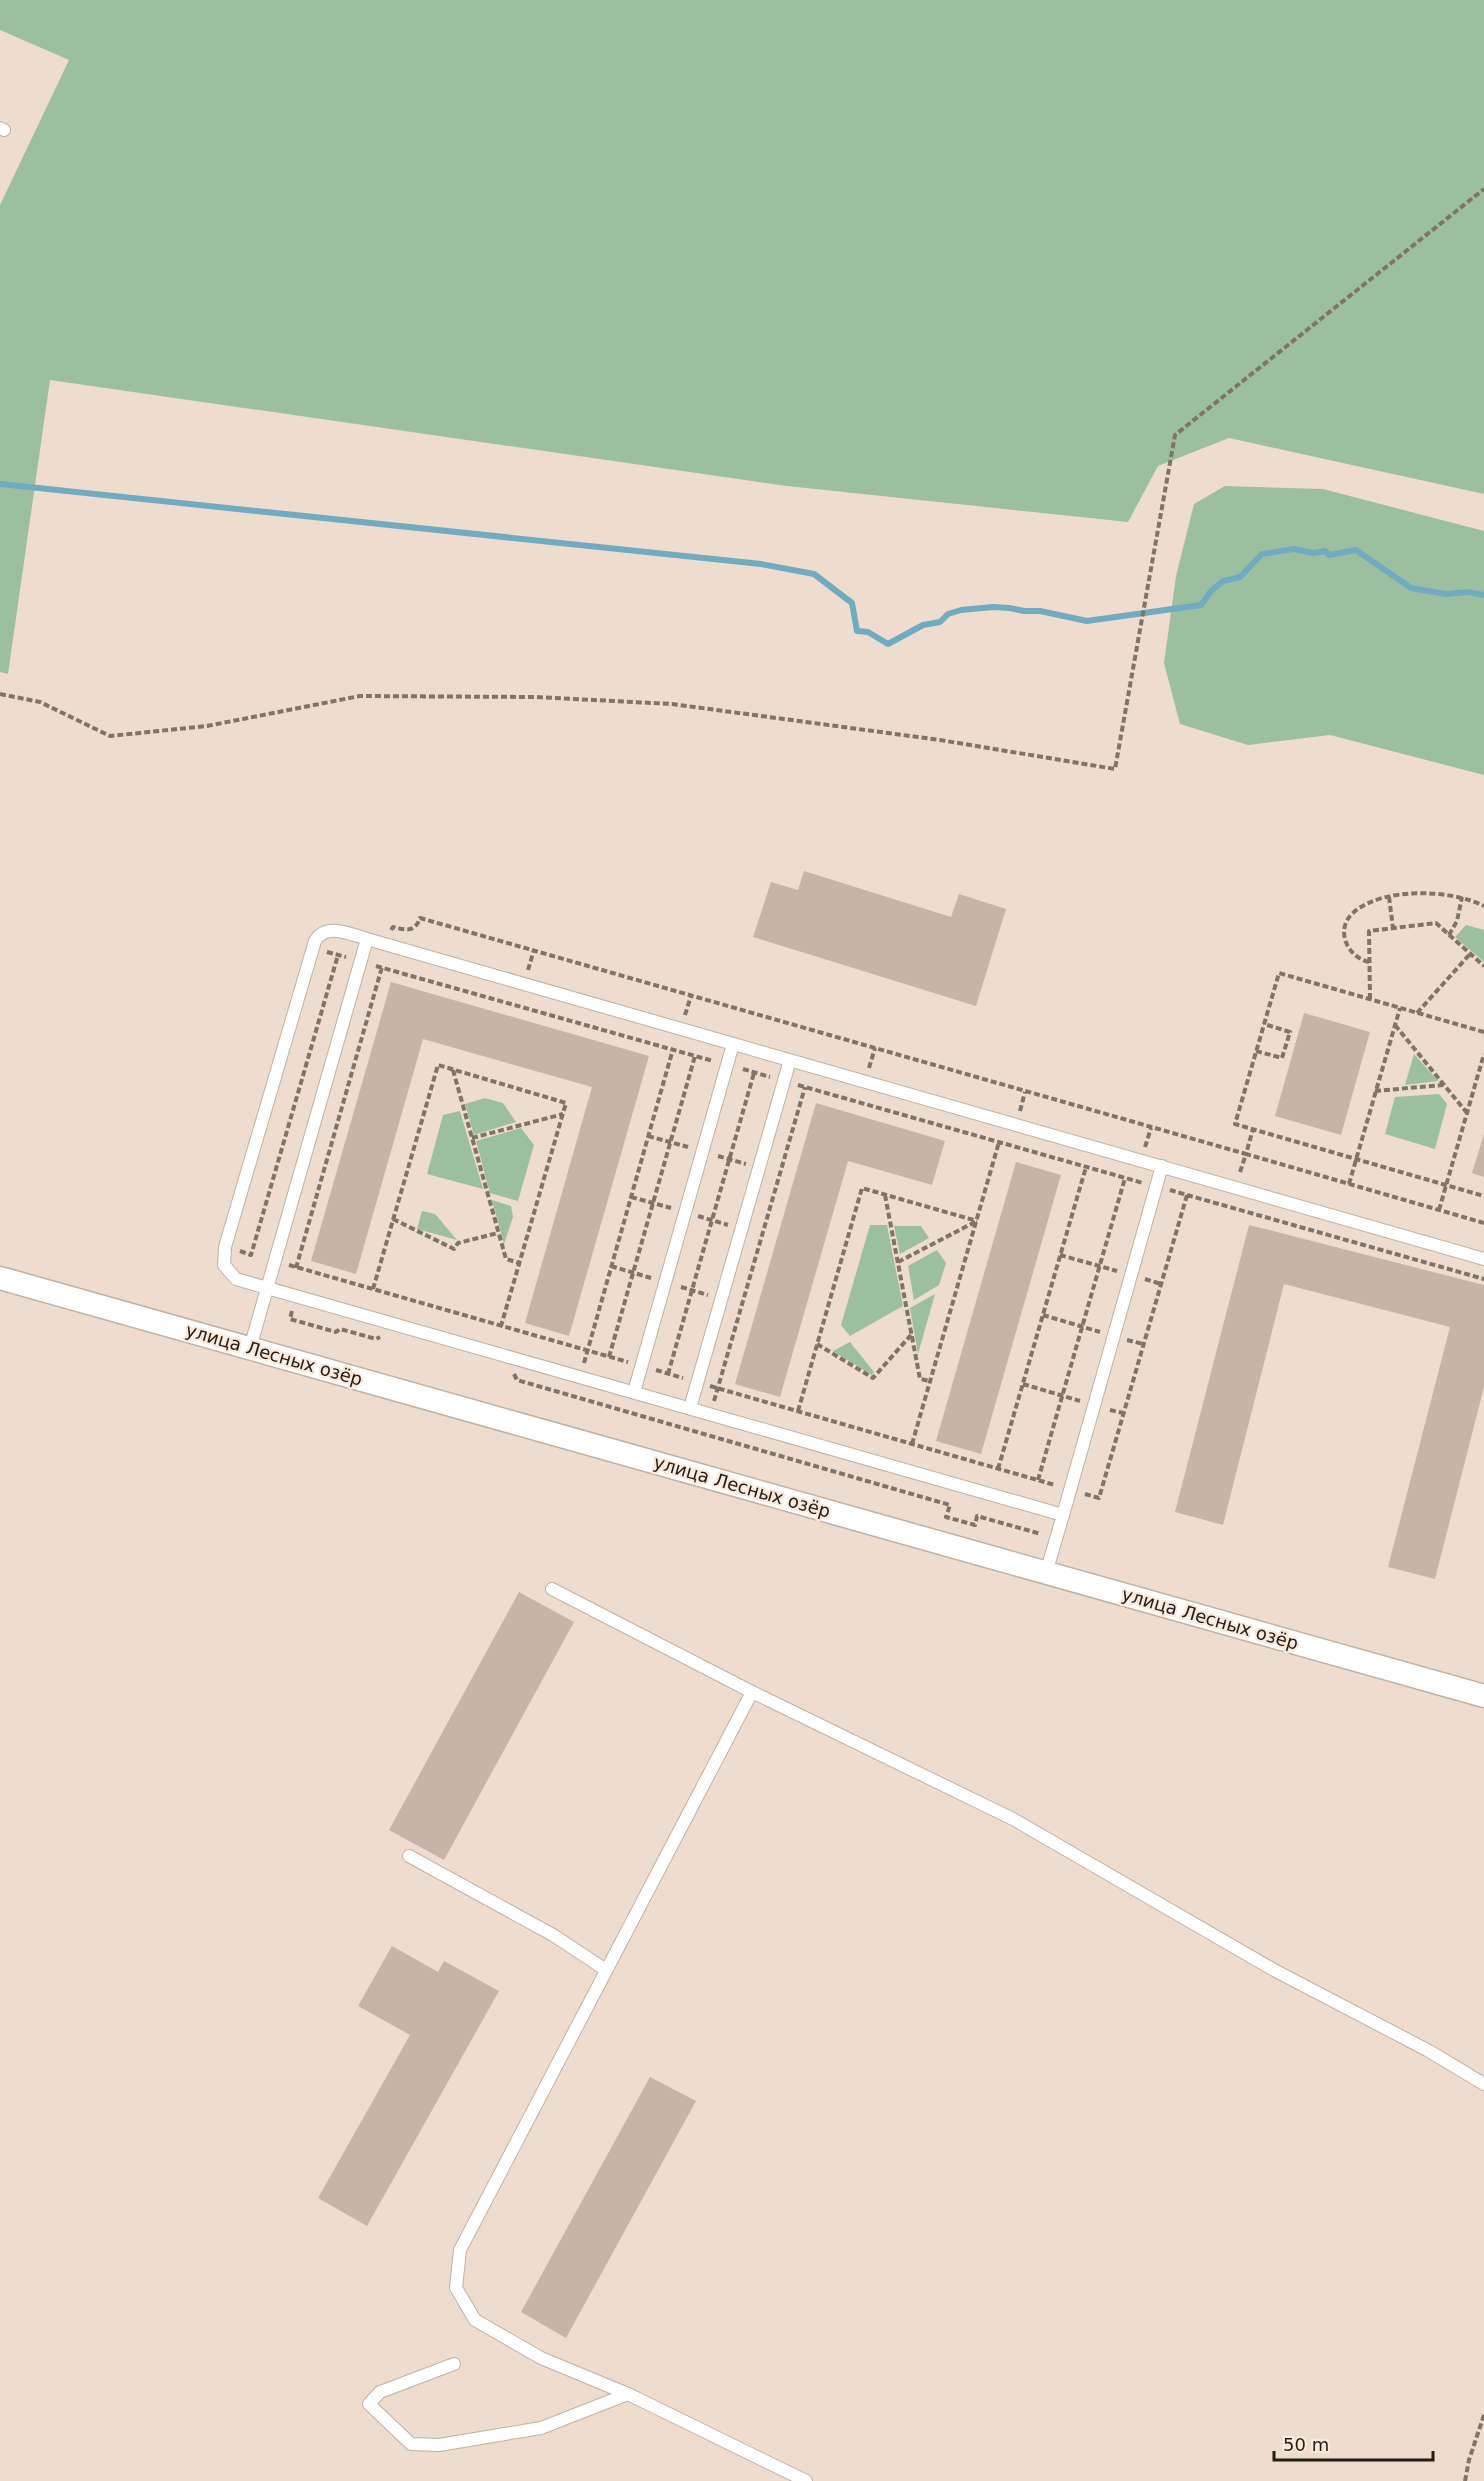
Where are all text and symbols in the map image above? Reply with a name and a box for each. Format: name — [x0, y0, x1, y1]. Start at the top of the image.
street label: улица Лесных озёр — [183, 1319, 365, 1390]
street label: улица Лесных озёр — [651, 1451, 833, 1522]
street label: улица Лесных озёр — [1119, 1583, 1301, 1654]
scale bar — [1274, 2424, 1433, 2462]
text: 50 m — [1283, 2434, 1329, 2455]

